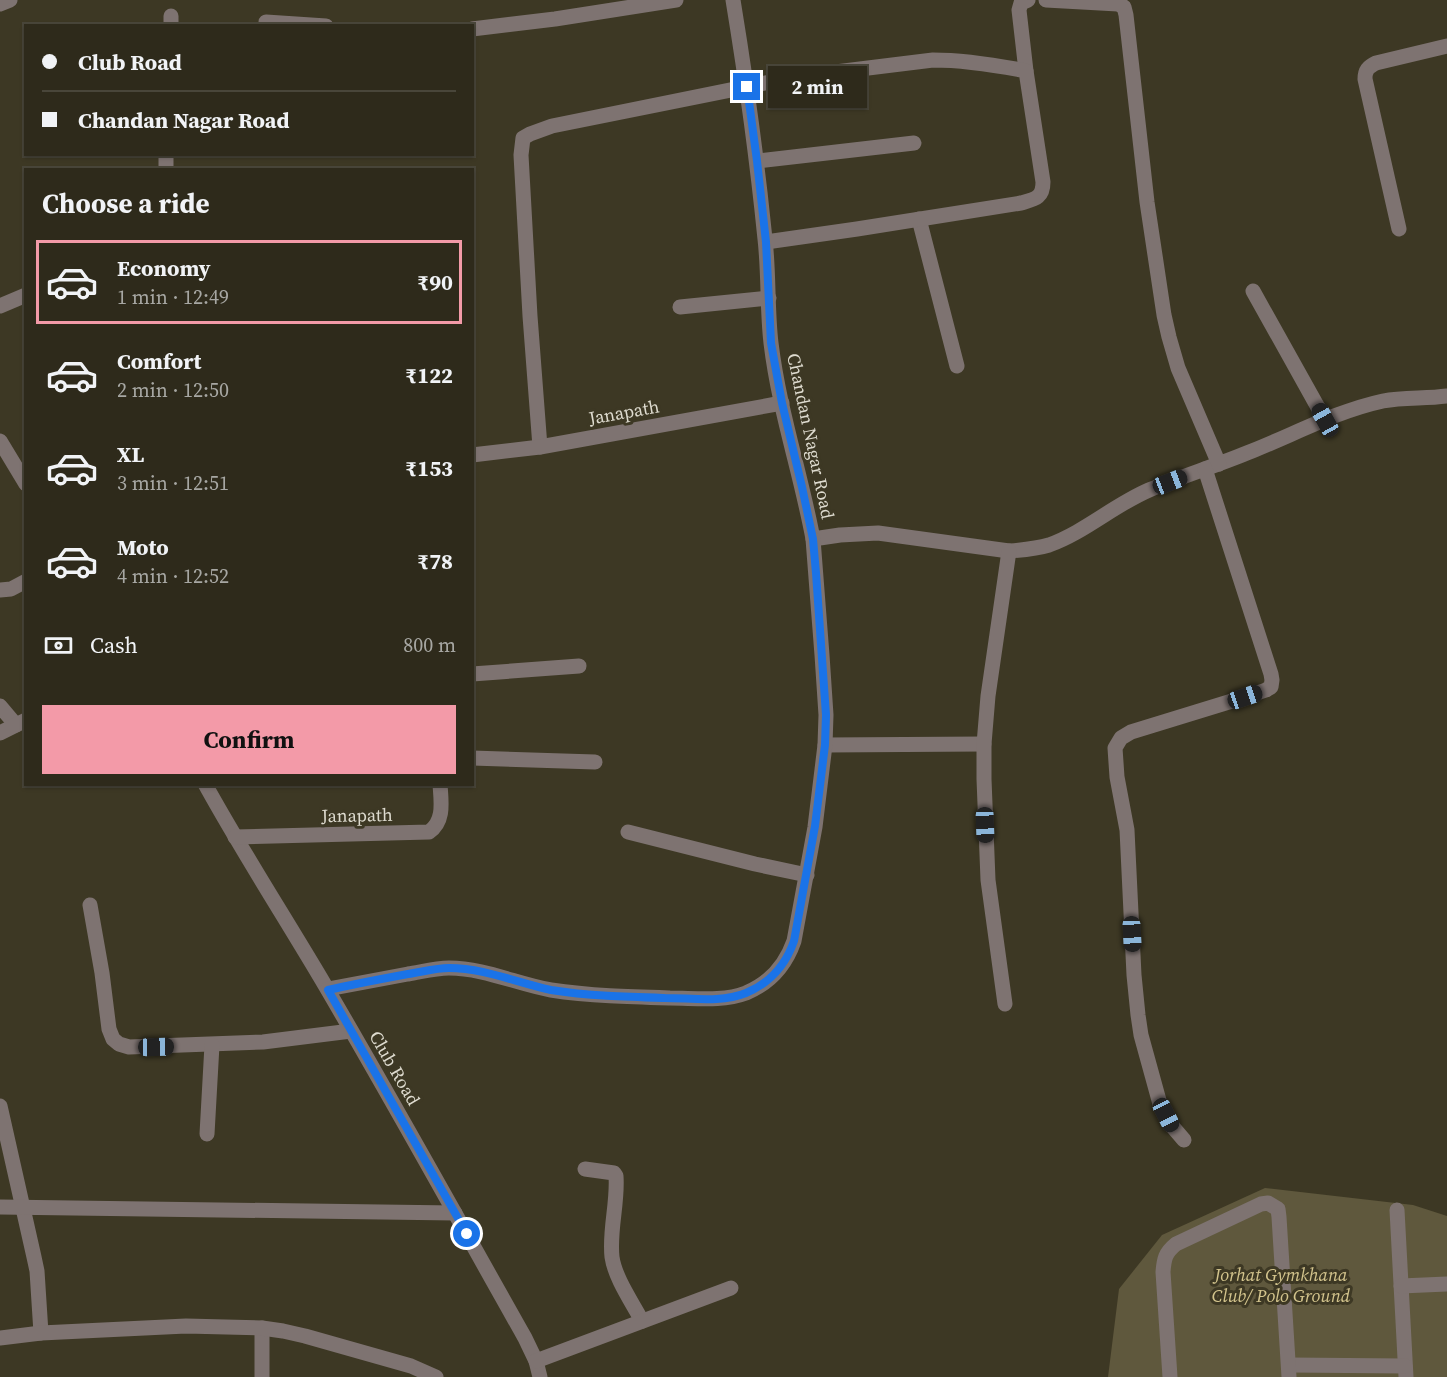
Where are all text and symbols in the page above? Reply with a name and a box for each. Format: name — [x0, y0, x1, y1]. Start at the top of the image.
text: Club Road — [78, 47, 182, 77]
callout: 2 min — [768, 66, 867, 108]
route end — [733, 73, 760, 100]
text: 2 min — [792, 73, 843, 101]
text: Chandan Nagar Road — [78, 105, 290, 135]
text: Choose a ride — [42, 185, 210, 222]
text: Economy — [117, 253, 211, 283]
icon: car — [45, 255, 99, 309]
text: ₹90 — [417, 267, 453, 297]
text: 1 min · 12:49 — [117, 283, 229, 311]
text: Comfort — [117, 346, 201, 376]
icon: car — [45, 348, 99, 402]
street label: Chandan Nagar Road — [781, 351, 841, 521]
text: ₹122 — [405, 360, 453, 390]
text: 2 min · 12:50 — [117, 376, 229, 404]
street label: Janapath — [586, 393, 661, 431]
car — [1308, 400, 1342, 440]
text: XL — [117, 439, 144, 469]
icon: car — [45, 441, 99, 495]
text: ₹153 — [405, 453, 453, 483]
car — [1150, 467, 1190, 497]
text: 3 min · 12:51 — [117, 469, 229, 497]
text: Moto — [117, 532, 169, 562]
icon: car — [45, 534, 99, 588]
text: ₹78 — [417, 546, 453, 576]
text: 4 min · 12:52 — [117, 562, 229, 590]
icon: cash — [42, 629, 75, 662]
text: Cash — [90, 630, 138, 660]
text: 800 m — [403, 631, 456, 659]
car — [1225, 683, 1265, 711]
button: Confirm — [42, 705, 456, 774]
street label: Janapath — [320, 802, 393, 828]
car — [975, 807, 995, 843]
car — [1122, 916, 1142, 952]
street label: Club Road — [364, 1026, 426, 1110]
car — [138, 1038, 174, 1056]
car — [1150, 1095, 1182, 1135]
route start — [453, 1220, 480, 1247]
park label: Jorhat Gymkhana Club/ Polo Ground — [1212, 1262, 1351, 1308]

